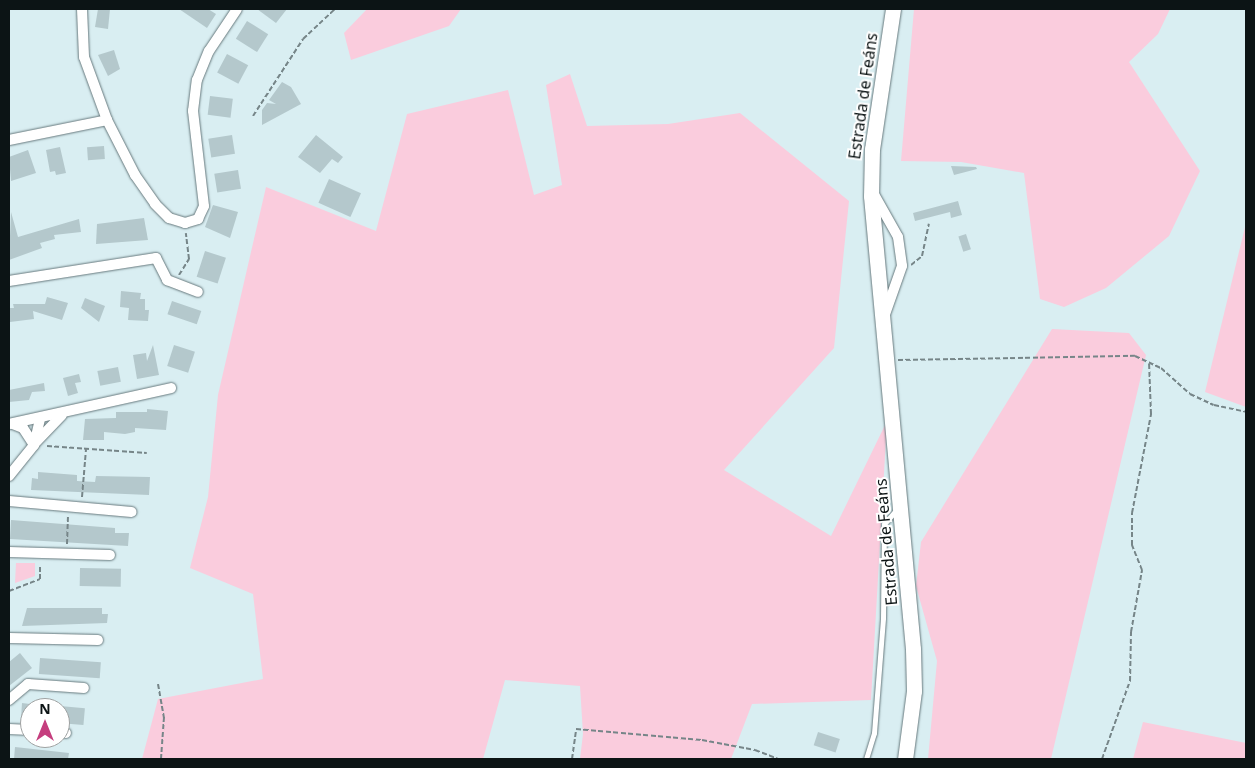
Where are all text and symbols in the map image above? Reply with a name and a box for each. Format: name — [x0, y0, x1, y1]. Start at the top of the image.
street label: Estrada de Feáns — [845, 32, 881, 160]
street label: Estrada de Feáns — [871, 478, 901, 606]
north arrow — [20, 698, 70, 748]
text: N — [39, 699, 51, 718]

